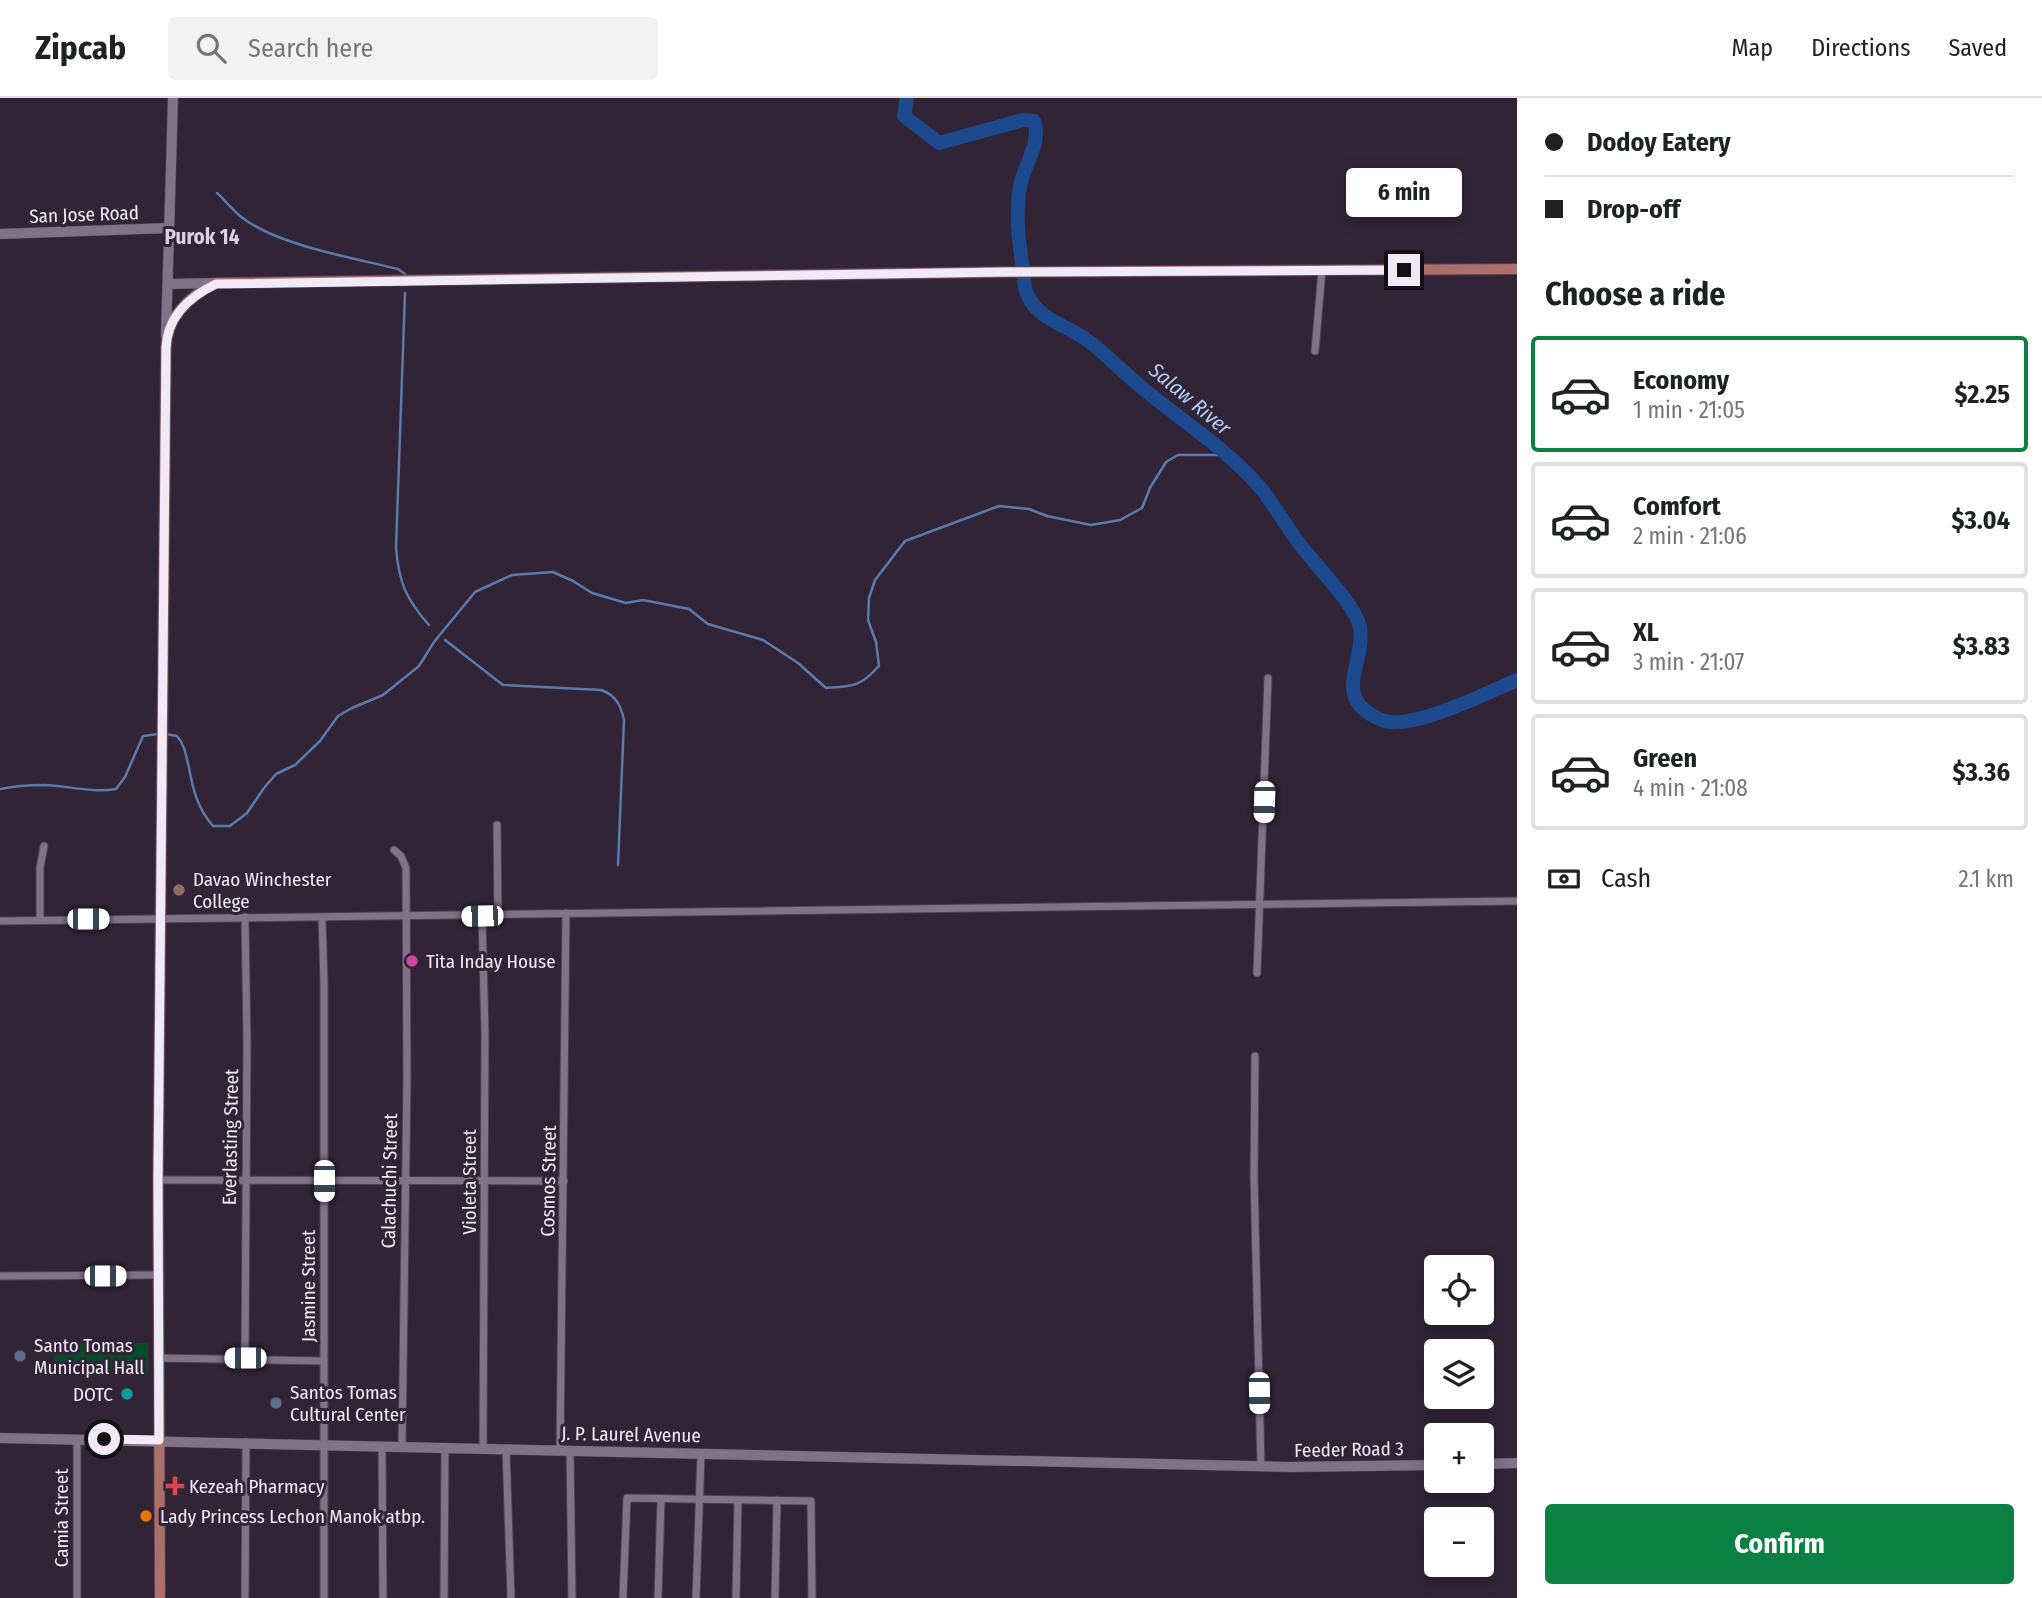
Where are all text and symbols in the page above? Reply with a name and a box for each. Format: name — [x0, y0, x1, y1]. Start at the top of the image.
search box — [168, 17, 658, 80]
text: Zipcab — [35, 28, 126, 68]
icon: search — [192, 29, 230, 67]
text: Search here — [248, 33, 373, 64]
text: Map — [1732, 34, 1773, 62]
text: Directions — [1811, 34, 1910, 62]
text: Saved — [1948, 34, 2007, 62]
text: Dodoy Eatery — [1587, 127, 1731, 158]
callout: 6 min — [1346, 169, 1462, 218]
text: 6 min — [1378, 178, 1430, 206]
text: Drop-off — [1587, 194, 1680, 225]
street label: San Jose Road — [29, 201, 139, 228]
district label: Purok 14 — [165, 224, 240, 250]
route end — [1388, 254, 1420, 286]
text: Choose a ride — [1545, 275, 1726, 313]
water label: Salaw River — [1143, 357, 1237, 441]
icon: car — [1549, 363, 1612, 426]
text: Economy — [1633, 365, 1729, 396]
text: $2.25 — [1955, 379, 2010, 410]
text: 1 min · 21:05 — [1633, 396, 1745, 424]
icon: car — [1549, 489, 1612, 552]
text: Comfort — [1633, 491, 1721, 522]
text: $3.04 — [1952, 505, 2010, 536]
text: 2 min · 21:06 — [1633, 522, 1747, 550]
icon: car — [1549, 615, 1612, 678]
text: XL — [1633, 617, 1659, 648]
text: $3.83 — [1953, 631, 2010, 662]
text: 3 min · 21:07 — [1633, 648, 1744, 676]
icon: car — [1549, 741, 1612, 804]
text: Green — [1633, 743, 1697, 774]
text: $3.36 — [1952, 757, 2010, 788]
text: 4 min · 21:08 — [1633, 774, 1748, 802]
car — [1253, 781, 1276, 823]
icon: cash — [1545, 860, 1583, 898]
text: Cash — [1601, 863, 1651, 894]
text: 2.1 km — [1959, 865, 2014, 893]
place label: Davao Winchester College — [193, 868, 332, 913]
marker: Davao Winchester College — [171, 882, 187, 898]
car — [461, 905, 504, 927]
car — [68, 909, 110, 930]
place label: Tita Inday House — [426, 950, 556, 973]
marker: Tita Inday House — [404, 953, 420, 969]
street label: Everlasting Street — [218, 1068, 243, 1205]
street label: Calachuchi Street — [377, 1113, 402, 1249]
street label: Cosmos Street — [536, 1124, 561, 1237]
street label: Violeta Street — [458, 1129, 481, 1235]
car — [314, 1160, 335, 1202]
street label: Jasmine Street — [297, 1229, 320, 1342]
map controls — [1424, 1255, 1494, 1577]
button: locate — [1424, 1255, 1494, 1325]
car — [85, 1266, 127, 1287]
place label: Santo Tomas Municipal Hall — [34, 1334, 144, 1379]
button: layers — [1424, 1339, 1494, 1409]
marker: Santo Tomas Municipal Hall — [12, 1348, 28, 1364]
car — [225, 1348, 267, 1369]
car — [1249, 1372, 1270, 1414]
place label: Santos Tomas Cultural Center — [290, 1381, 406, 1426]
place label: DOTC — [73, 1383, 113, 1406]
marker: DOTC — [119, 1386, 135, 1402]
marker: Santos Tomas Cultural Center — [268, 1395, 284, 1411]
street label: J. P. Laurel Avenue — [561, 1422, 701, 1447]
route start — [88, 1423, 120, 1455]
button: + — [1424, 1423, 1494, 1493]
street label: Feeder Road 3 — [1294, 1437, 1404, 1462]
street label: Camia Street — [50, 1468, 73, 1567]
place label: Kezeah Pharmacy — [189, 1475, 325, 1498]
marker: Kezeah Pharmacy — [167, 1478, 183, 1494]
button: Confirm — [1545, 1504, 2014, 1584]
place label: Lady Princess Lechon Manok atbp. — [160, 1505, 425, 1528]
button: − — [1424, 1507, 1494, 1577]
marker: Lady Princess Lechon Manok atbp. — [138, 1508, 154, 1524]

